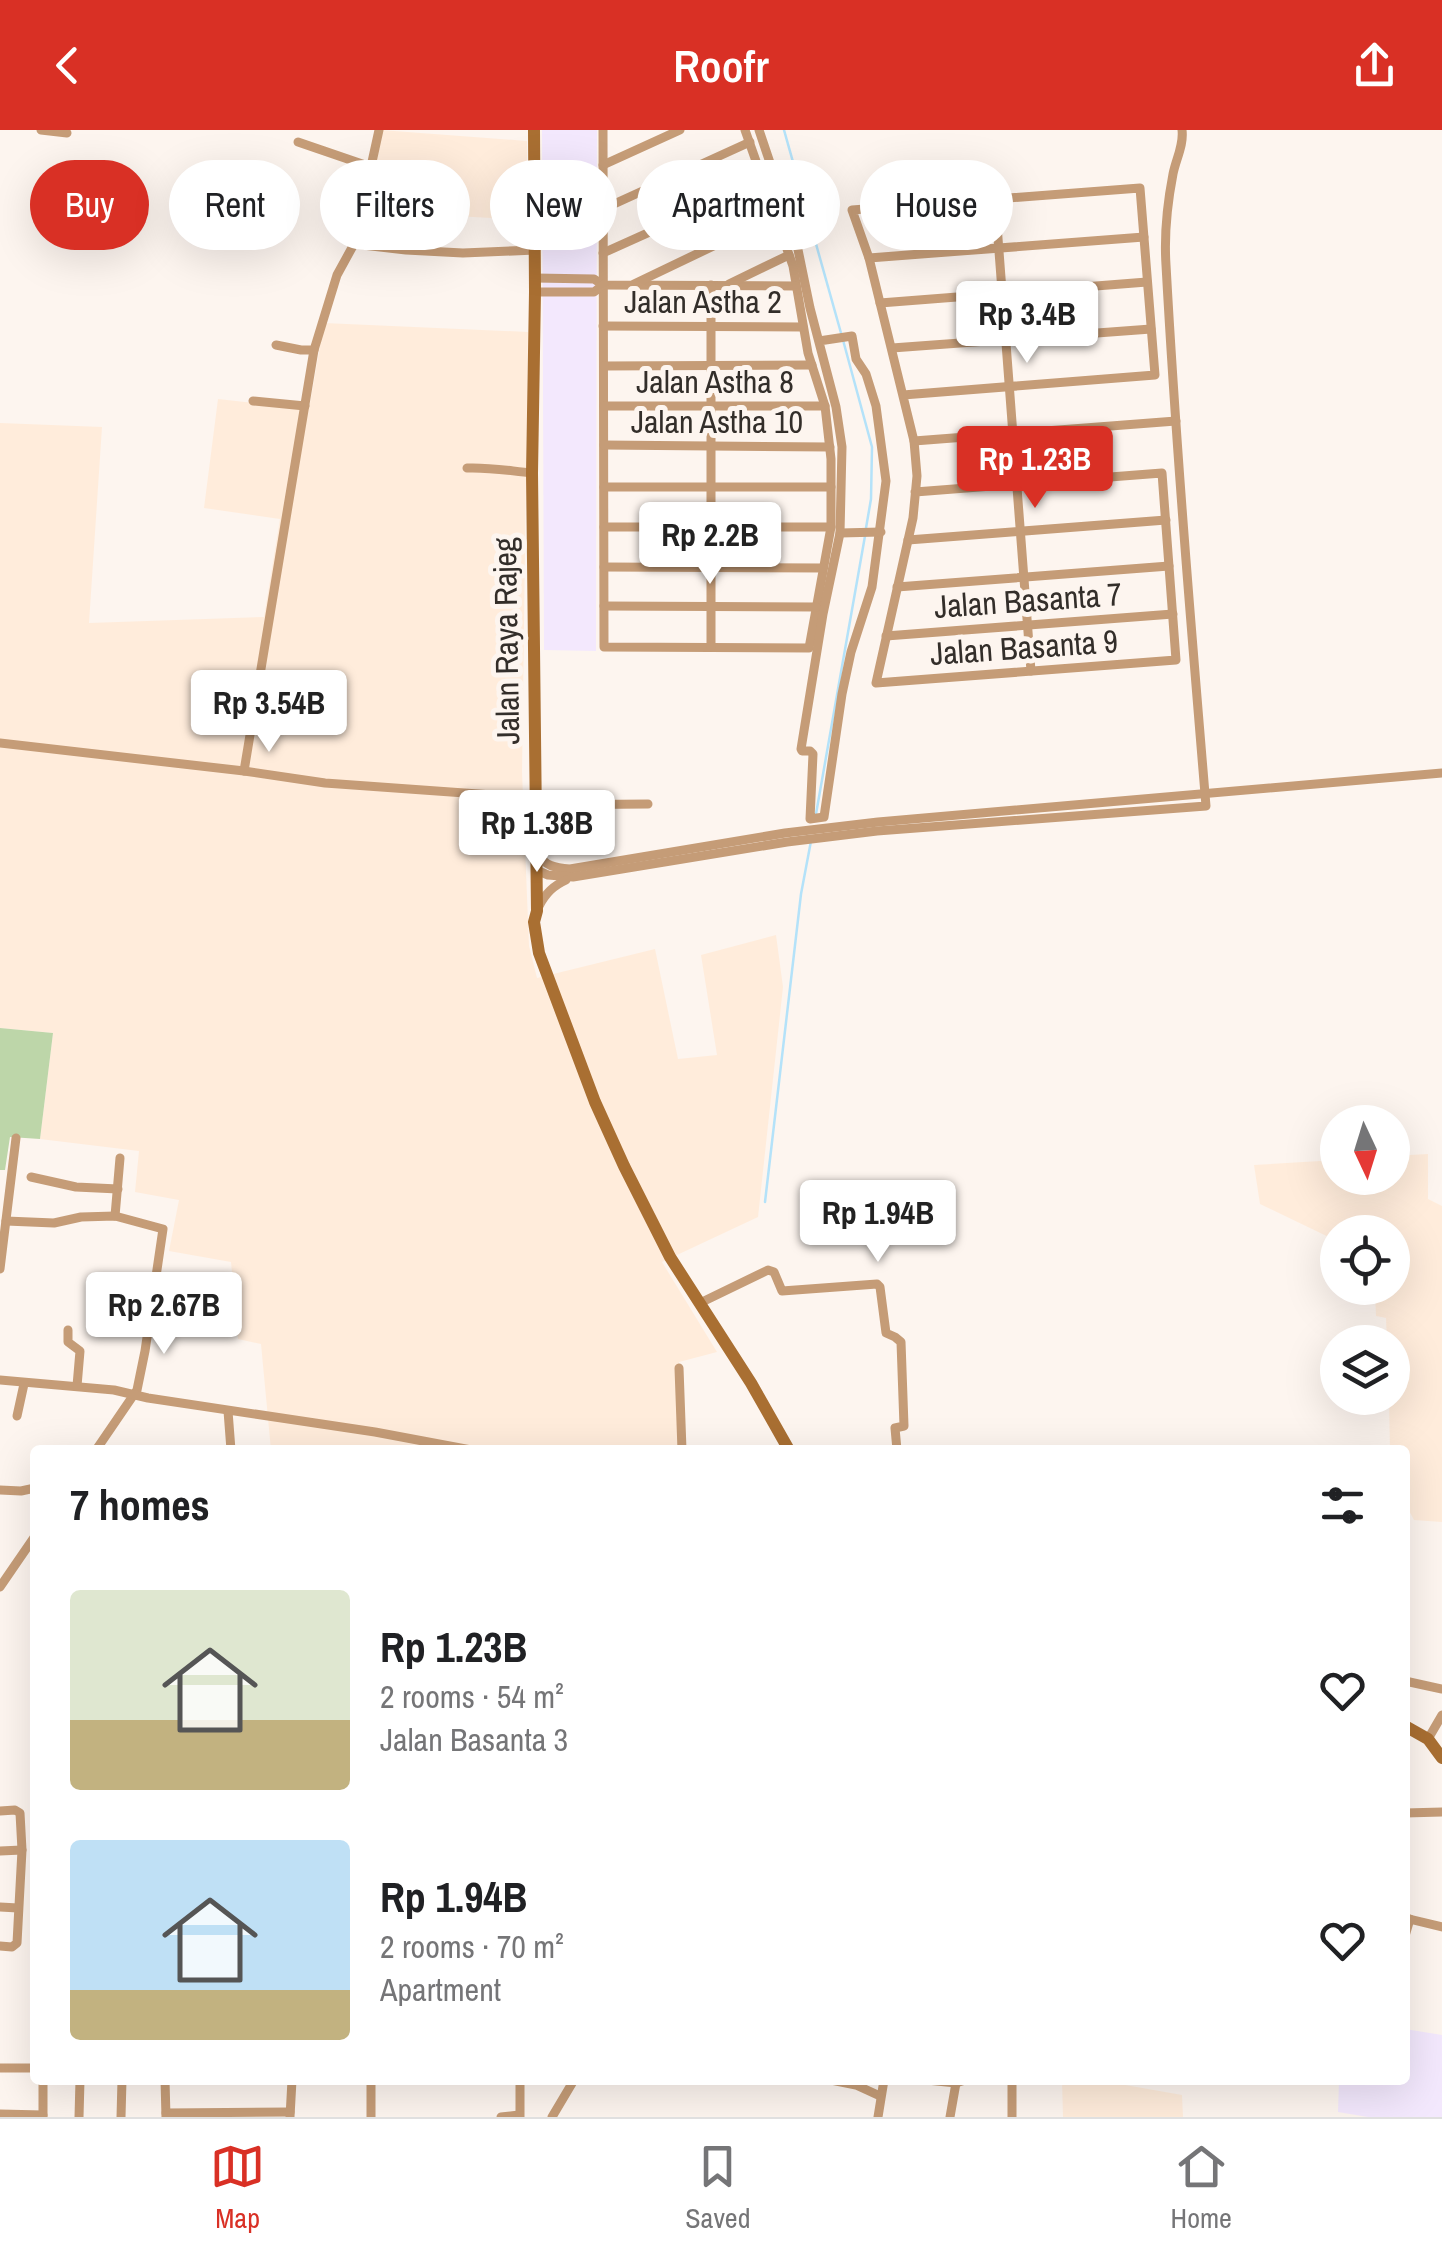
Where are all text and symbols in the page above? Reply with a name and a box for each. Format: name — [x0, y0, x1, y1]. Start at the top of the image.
text: Roofr — [673, 35, 769, 96]
icon: back — [40, 38, 95, 93]
icon: share — [1347, 38, 1402, 93]
chip: Buy — [30, 160, 149, 250]
chip: Rent — [169, 160, 300, 250]
chip: Filters — [320, 160, 470, 250]
chip: New — [490, 160, 617, 250]
chip: Apartment — [637, 160, 840, 250]
chip: House — [860, 160, 1013, 250]
street label: Jalan Astha 2 — [624, 280, 782, 323]
pin: Rp 3.4B — [935, 281, 1119, 366]
text: Rp 3.4B — [978, 292, 1076, 335]
street label: Jalan Astha 8 — [636, 360, 794, 403]
street label: Jalan Astha 10 — [631, 400, 803, 443]
pin: Rp 1.23B — [932, 426, 1138, 511]
text: Rp 1.23B — [979, 437, 1091, 480]
pin: Rp 2.2B — [618, 502, 802, 587]
text: Rp 2.2B — [661, 513, 759, 556]
street label: Jalan Raya Rajeg — [483, 537, 529, 745]
street label: Jalan Basanta 7 — [933, 572, 1123, 628]
street label: Jalan Basanta 9 — [929, 619, 1119, 675]
pin: Rp 3.54B — [166, 670, 372, 755]
text: Rp 3.54B — [213, 681, 325, 724]
pin: Rp 1.38B — [434, 790, 640, 875]
text: Rp 1.38B — [481, 801, 593, 844]
north arrow — [1320, 1105, 1410, 1195]
map controls — [1320, 1105, 1410, 1415]
pin: Rp 1.94B — [775, 1180, 981, 1265]
text: Rp 1.94B — [822, 1191, 934, 1234]
button: locate — [1320, 1215, 1410, 1305]
pin: Rp 2.67B — [61, 1272, 267, 1357]
text: Rp 2.67B — [108, 1283, 220, 1326]
button: layers — [1320, 1325, 1410, 1415]
text: 7 homes — [70, 1477, 210, 1533]
icon: filters — [1315, 1478, 1370, 1533]
text: Rp 1.23B — [380, 1619, 527, 1675]
icon: home — [150, 1630, 270, 1750]
icon: heart — [1315, 1663, 1370, 1718]
text: 2 rooms · 54 m² — [380, 1675, 564, 1718]
text: Jalan Basanta 3 — [380, 1718, 568, 1761]
text: Rp 1.94B — [380, 1869, 527, 1925]
icon: home — [150, 1880, 270, 2000]
icon: heart — [1315, 1913, 1370, 1968]
text: 2 rooms · 70 m² — [380, 1925, 564, 1968]
text: Apartment — [380, 1968, 501, 2011]
tab: Map — [210, 2139, 265, 2237]
tab: Saved — [685, 2139, 750, 2237]
tab: Home — [1171, 2139, 1232, 2237]

